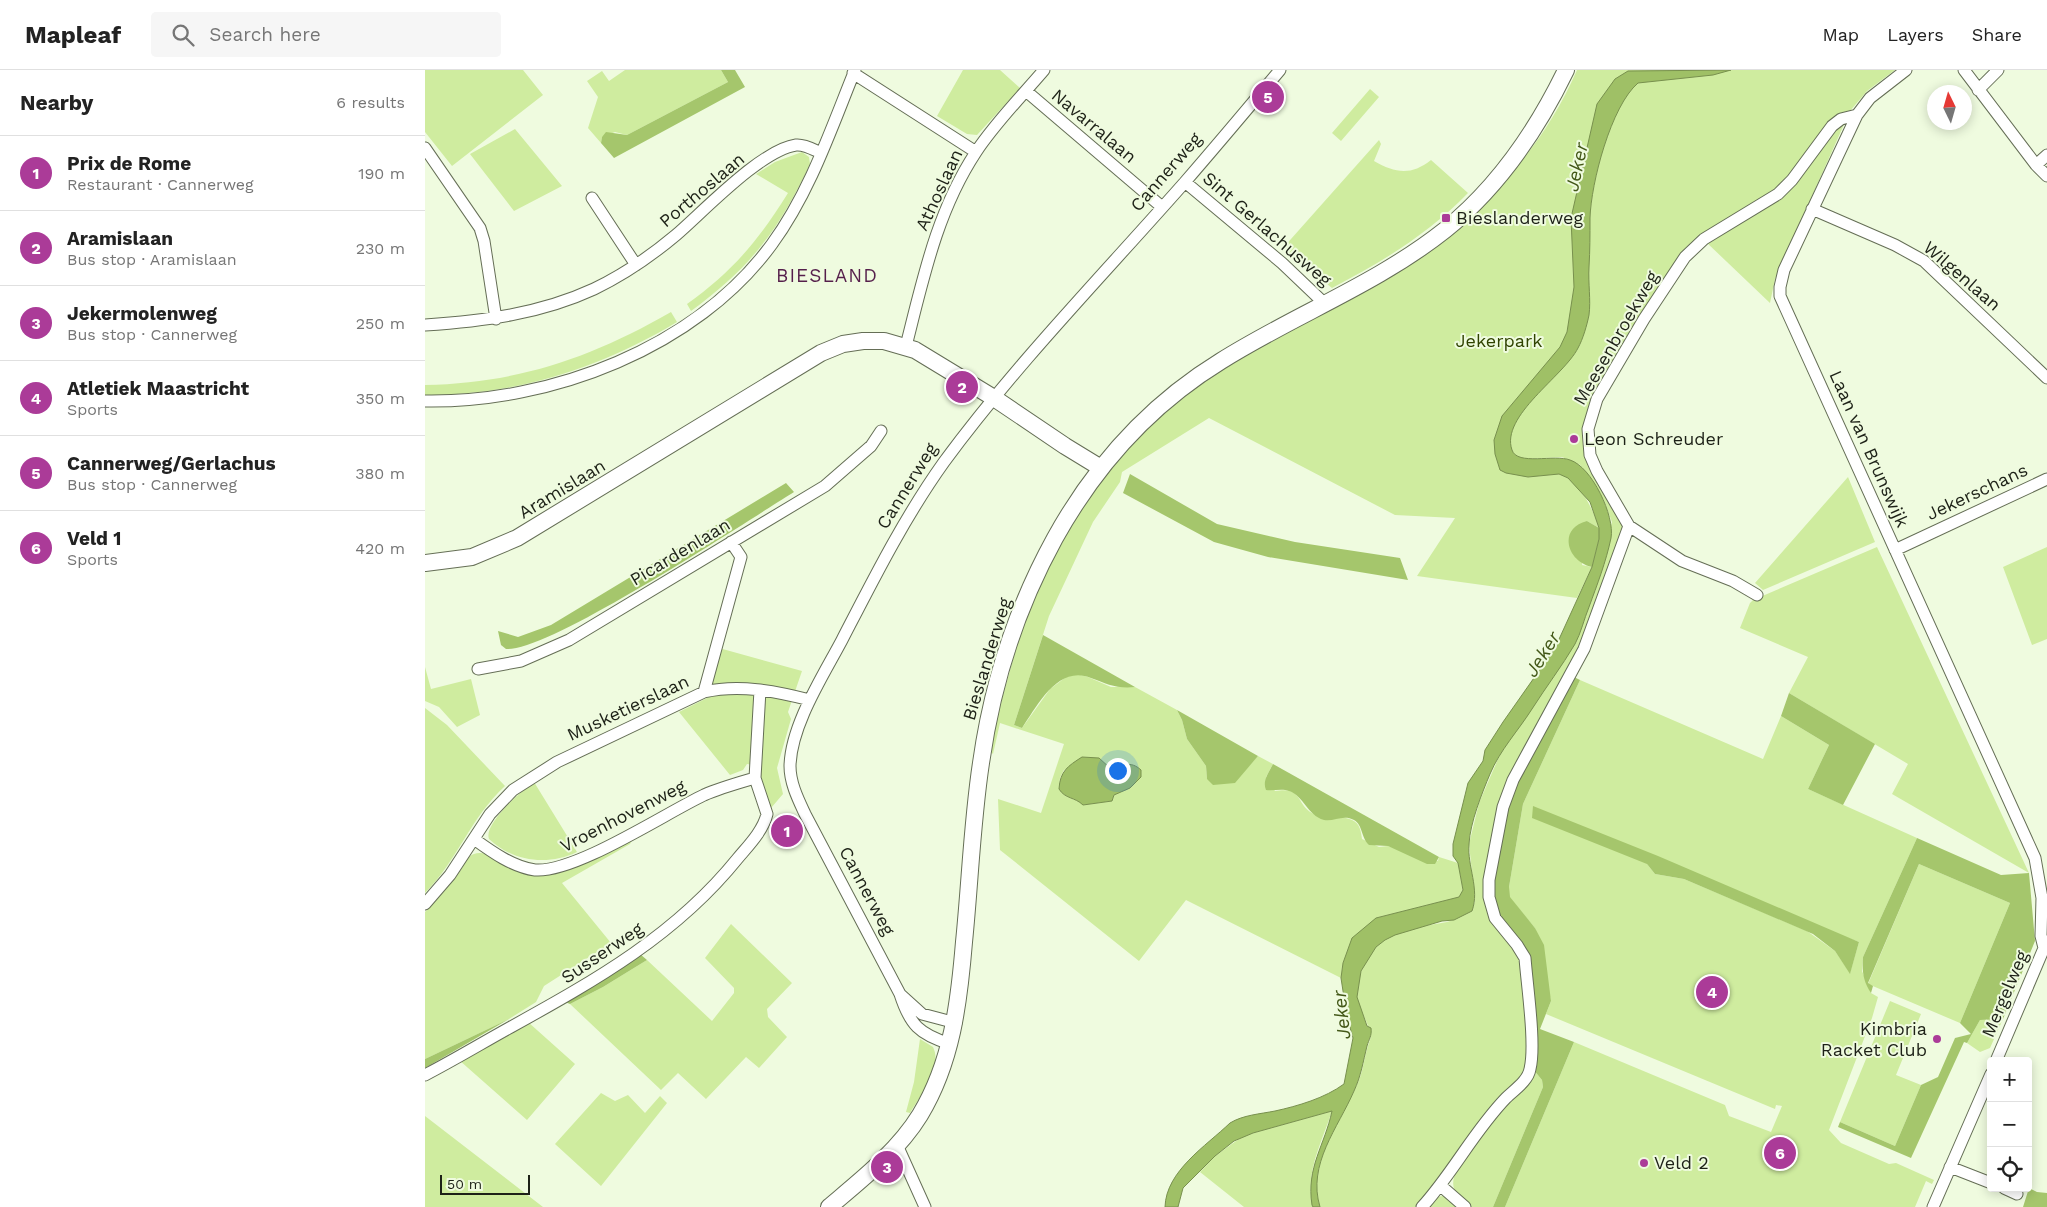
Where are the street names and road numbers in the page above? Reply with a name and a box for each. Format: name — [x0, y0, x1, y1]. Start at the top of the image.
street label: Navarralaan — [1048, 84, 1141, 167]
street label: Cannerweg — [1126, 128, 1206, 215]
street label: Athoslaan — [911, 146, 966, 234]
street label: Porthoslaan — [655, 148, 748, 231]
street label: Sint Gerlachusweg — [1199, 167, 1336, 290]
street label: Wilgenlaan — [1919, 236, 2005, 315]
street label: Meesenbroekweg — [1569, 267, 1663, 409]
street label: Laan van Brunswijk — [1825, 367, 1914, 531]
street label: Cannerweg — [872, 439, 941, 533]
street label: Aramislaan — [514, 454, 609, 523]
street label: Jekerschans — [1923, 459, 2031, 524]
street label: Picardenlaan — [626, 513, 734, 590]
street label: Bieslanderweg — [958, 595, 1015, 723]
street label: Musketierslaan — [564, 670, 692, 745]
street label: Vroenhovenweg — [557, 775, 689, 856]
street label: Cannerweg — [835, 843, 900, 939]
street label: Susserweg — [557, 917, 647, 988]
street label: Mergelweg — [1977, 947, 2032, 1040]

